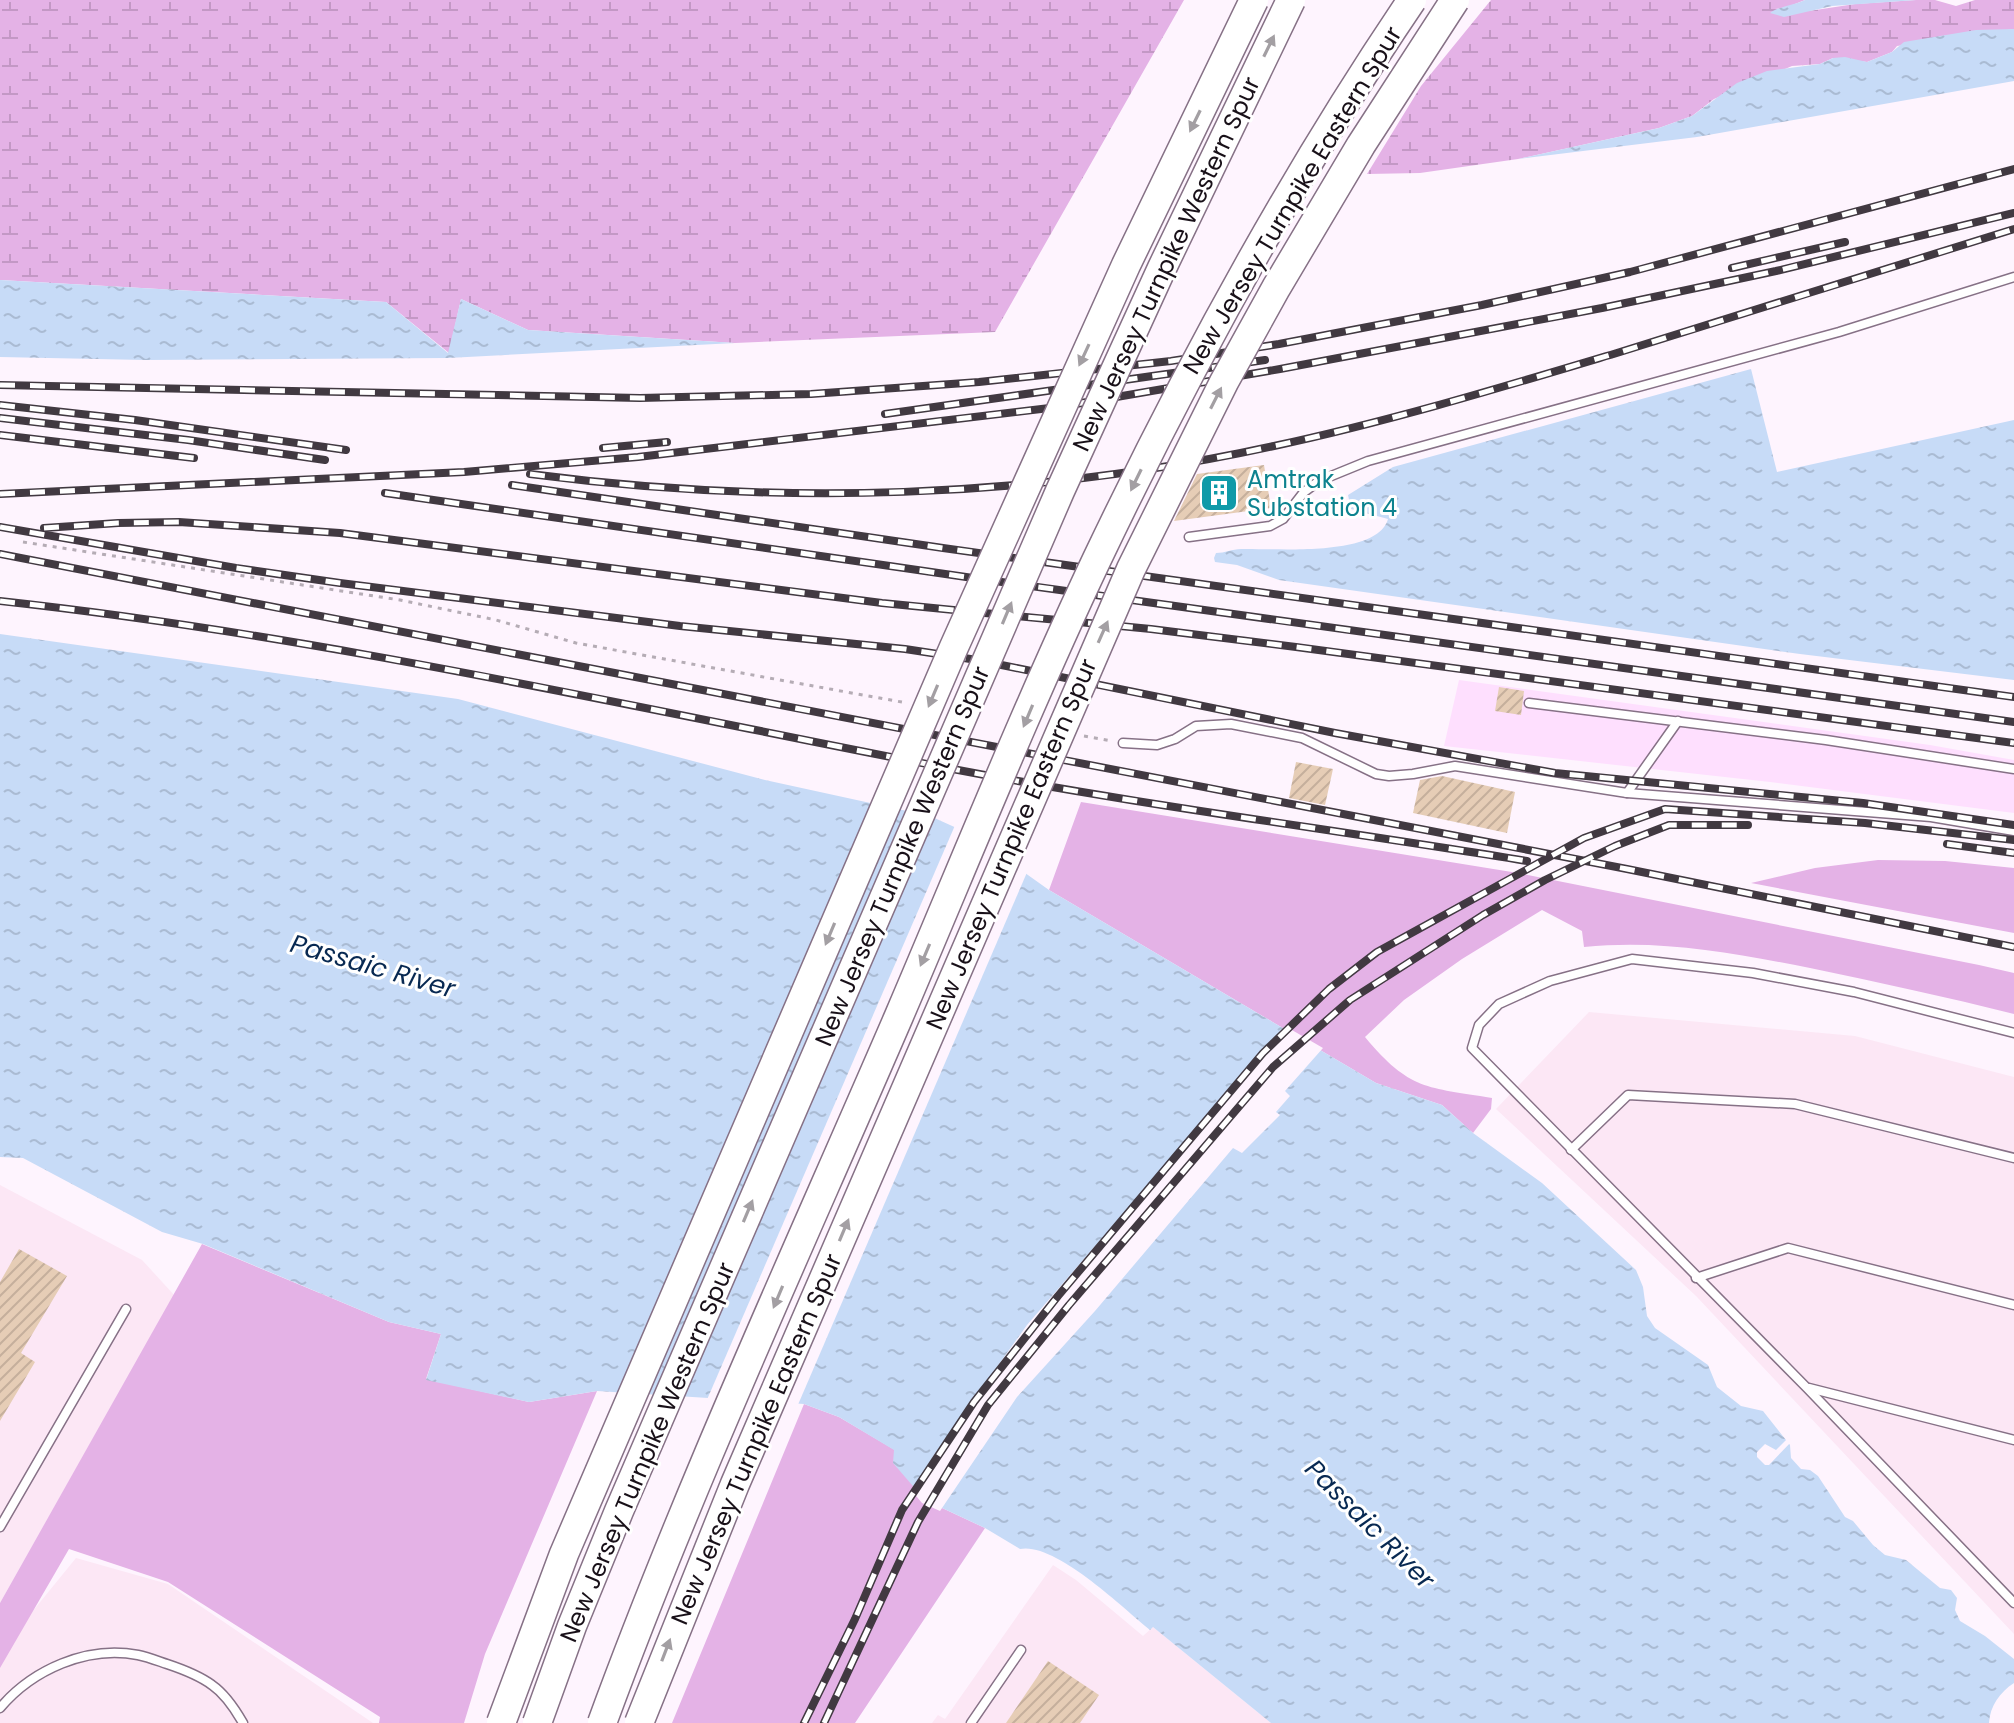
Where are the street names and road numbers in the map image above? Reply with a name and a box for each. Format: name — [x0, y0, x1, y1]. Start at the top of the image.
street label: New Jersey Turnpike Eastern Spur — [1175, 20, 1409, 380]
street label: New Jersey Turnpike Western Spur — [1064, 71, 1268, 457]
street label: New Jersey Turnpike Eastern Spur — [918, 653, 1104, 1035]
street label: New Jersey Turnpike Western Spur — [807, 661, 997, 1051]
street label: New Jersey Turnpike Eastern Spur — [663, 1248, 849, 1630]
street label: New Jersey Turnpike Western Spur — [552, 1257, 742, 1647]

